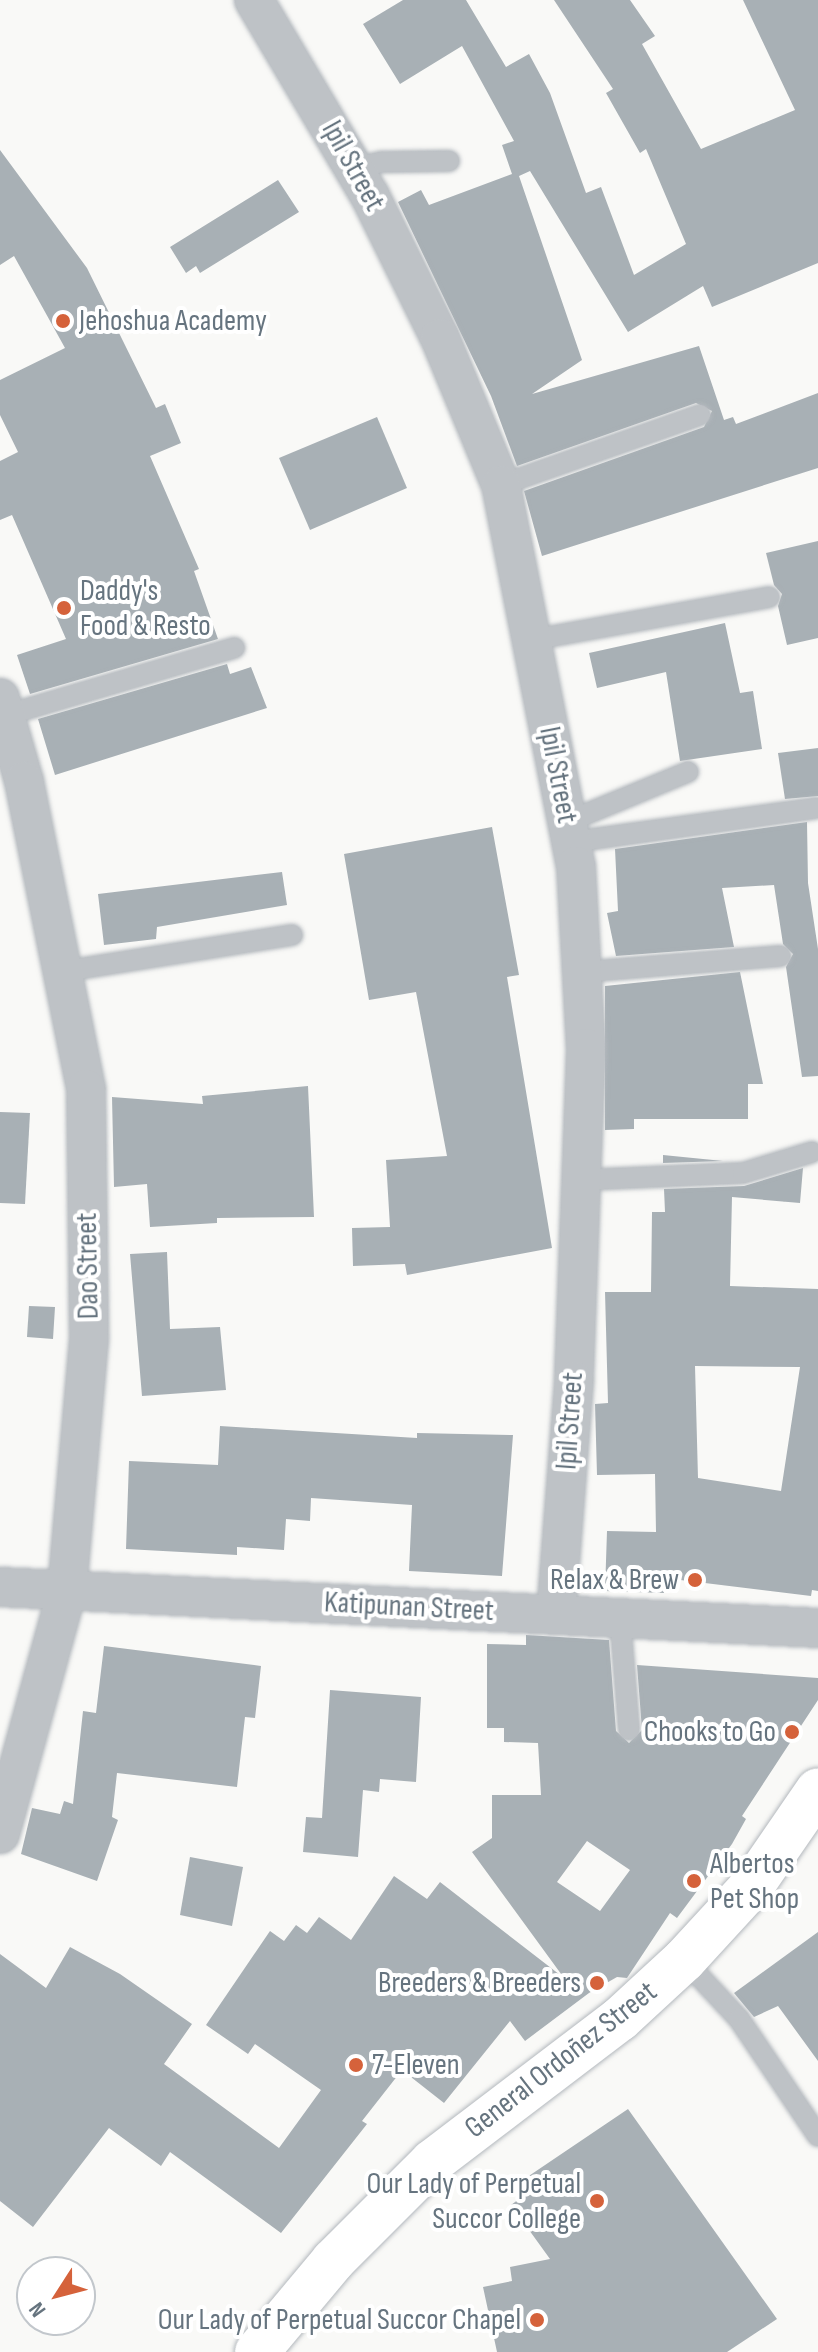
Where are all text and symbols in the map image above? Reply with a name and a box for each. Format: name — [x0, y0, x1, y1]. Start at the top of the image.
street label: Ipil Street — [314, 115, 392, 217]
place label: Jehoshua Academy — [79, 303, 267, 339]
marker: Jehoshua Academy — [54, 312, 72, 330]
place label: Daddy's Food & Resto — [80, 573, 211, 644]
marker: Daddy's Food & Resto — [55, 599, 73, 617]
street label: Ipil Street — [531, 724, 585, 826]
street label: Dao Street — [69, 1212, 107, 1320]
street label: Ipil Street — [549, 1371, 591, 1471]
place label: Relax & Brew — [550, 1562, 679, 1598]
marker: Relax & Brew — [686, 1571, 704, 1589]
street label: Katipunan Street — [323, 1585, 495, 1629]
place label: Chooks to Go — [644, 1714, 776, 1750]
marker: Chooks to Go — [783, 1723, 801, 1741]
place label: Albertos Pet Shop — [710, 1846, 799, 1916]
marker: Albertos Pet Shop — [685, 1872, 703, 1890]
place label: Breeders & Breeders — [378, 1965, 581, 2001]
street label: General Ordoñez Street — [458, 1974, 664, 2146]
marker: Breeders & Breeders — [588, 1974, 606, 1992]
place label: 7-Eleven — [372, 2047, 460, 2083]
marker: 7-Eleven — [347, 2056, 365, 2074]
place label: Our Lady of Perpetual Succor College — [366, 2166, 581, 2236]
marker: Our Lady of Perpetual Succor College — [588, 2192, 606, 2210]
north arrow — [16, 2256, 96, 2336]
text: N — [23, 2297, 52, 2322]
place label: Our Lady of Perpetual Succor Chapel — [158, 2302, 521, 2338]
marker: Our Lady of Perpetual Succor Chapel — [528, 2311, 546, 2329]

